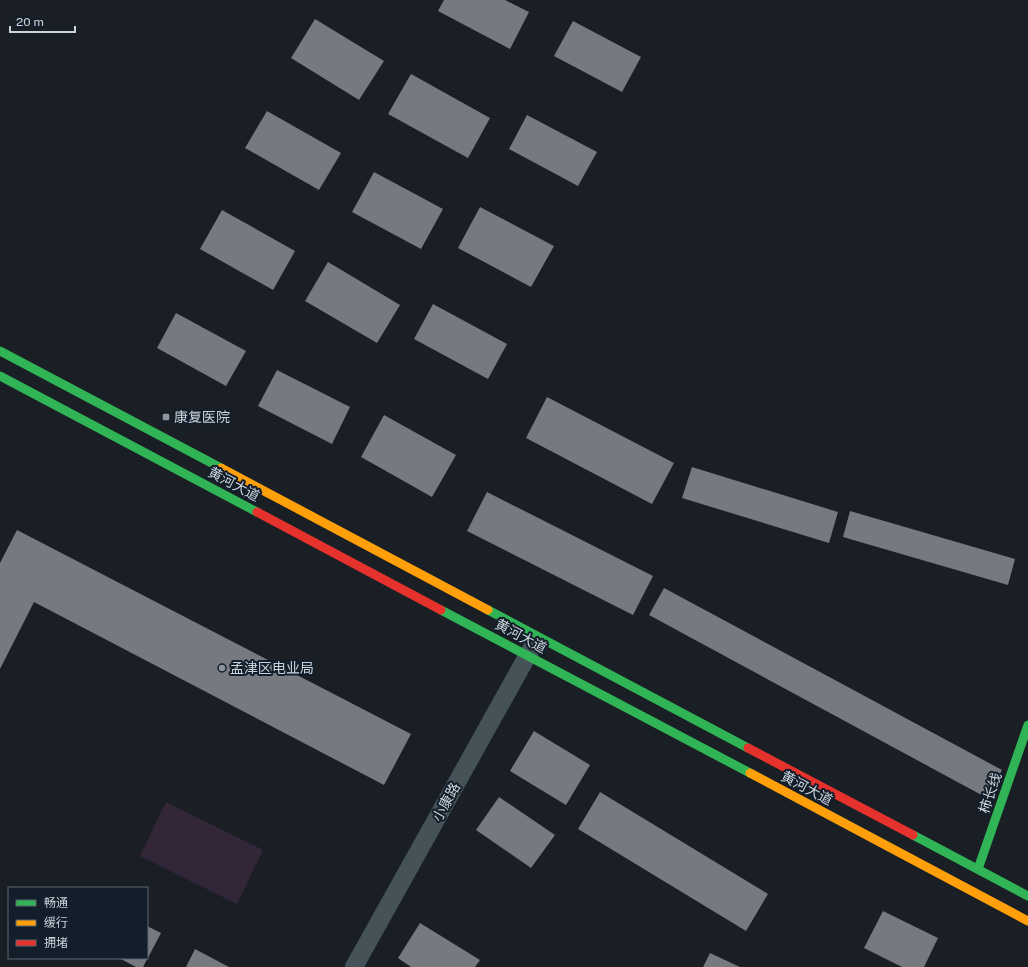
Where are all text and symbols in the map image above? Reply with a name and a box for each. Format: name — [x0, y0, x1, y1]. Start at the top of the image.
scale bar — [10, 8, 75, 34]
text: 20 m — [16, 15, 44, 29]
place label: 康复医院 — [174, 409, 230, 425]
marker: 康复医院 — [161, 412, 171, 422]
street label: 黄河大道 — [206, 464, 262, 504]
street label: 黄河大道 — [493, 616, 549, 656]
place label: 孟津区电业局 — [230, 660, 314, 676]
marker: 孟津区电业局 — [217, 663, 227, 673]
street label: 黄河大道 — [779, 768, 835, 808]
street label: 柿长线 — [976, 771, 1004, 815]
street label: 小康路 — [429, 780, 463, 824]
legend — [8, 887, 148, 959]
text: 畅通 — [44, 896, 68, 910]
text: 缓行 — [44, 916, 68, 930]
text: 拥堵 — [44, 936, 68, 950]

